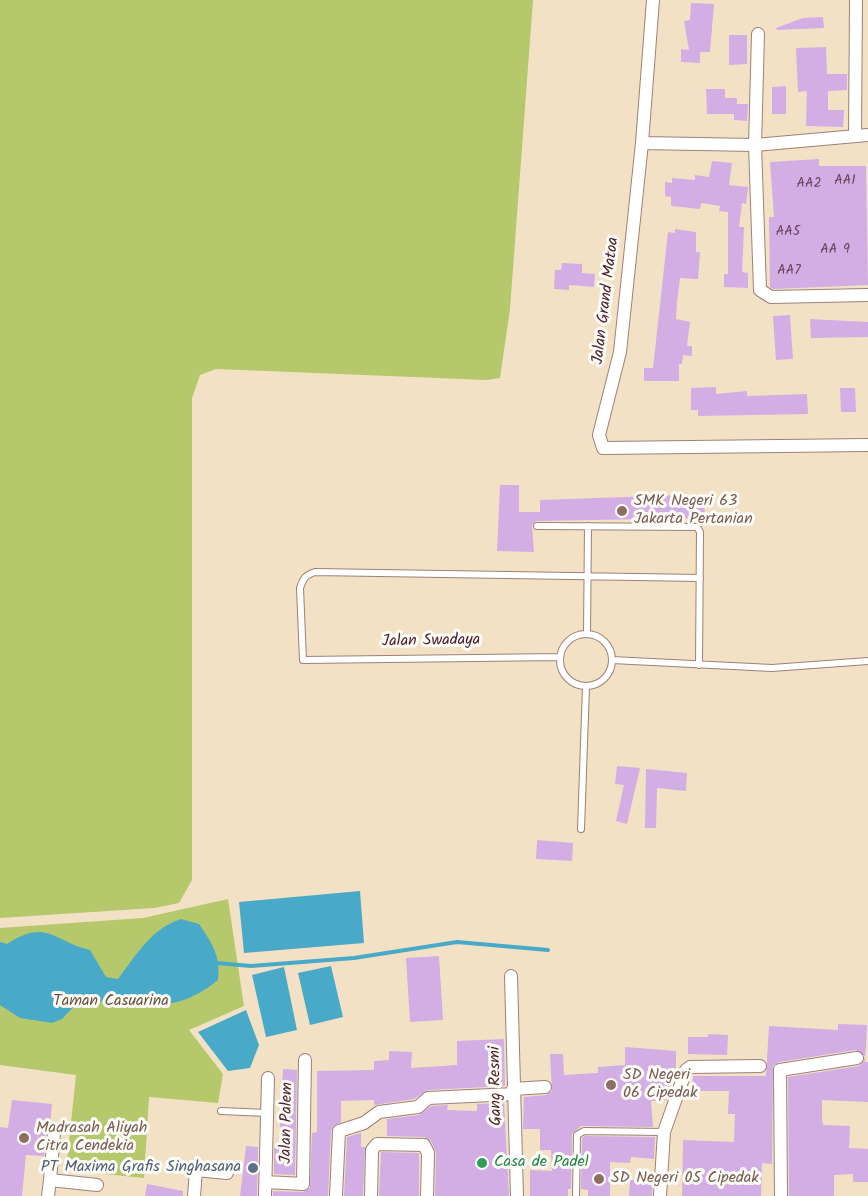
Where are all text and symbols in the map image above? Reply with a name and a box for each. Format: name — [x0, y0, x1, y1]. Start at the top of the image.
house number: AA1 — [834, 174, 856, 190]
house number: AA2 — [796, 177, 822, 193]
house number: AA5 — [776, 225, 800, 241]
street label: Jalan Grand Matoa — [590, 236, 624, 366]
house number: AA 9 — [820, 243, 850, 259]
house number: AA7 — [777, 264, 801, 280]
place label: SMK Negeri 63 Jakarta Pertanian — [634, 492, 753, 530]
marker: SMK Negeri 63 Jakarta Pertanian — [615, 504, 629, 518]
street label: Jalan Swadaya — [382, 632, 480, 652]
park label: Taman Casuarina — [53, 992, 169, 1012]
street label: Gang Resmi — [487, 1046, 507, 1126]
place label: SD Negeri 06 Cipedak — [623, 1066, 698, 1104]
marker: SD Negeri 06 Cipedak — [604, 1078, 618, 1092]
street label: Jalan Palem — [278, 1082, 298, 1164]
place label: Madrasah Aliyah Citra Cendekia — [36, 1119, 147, 1157]
marker: Madrasah Aliyah Citra Cendekia — [17, 1131, 31, 1145]
place label: Casa de Padel — [494, 1153, 589, 1173]
marker: Casa de Padel — [475, 1156, 489, 1170]
place label: PT Maxima Grafis Singhasana — [41, 1158, 241, 1178]
marker: PT Maxima Grafis Singhasana — [246, 1161, 260, 1175]
place label: SD Negeri 05 Cipedak — [611, 1169, 759, 1189]
marker: SD Negeri 05 Cipedak — [592, 1172, 606, 1186]

